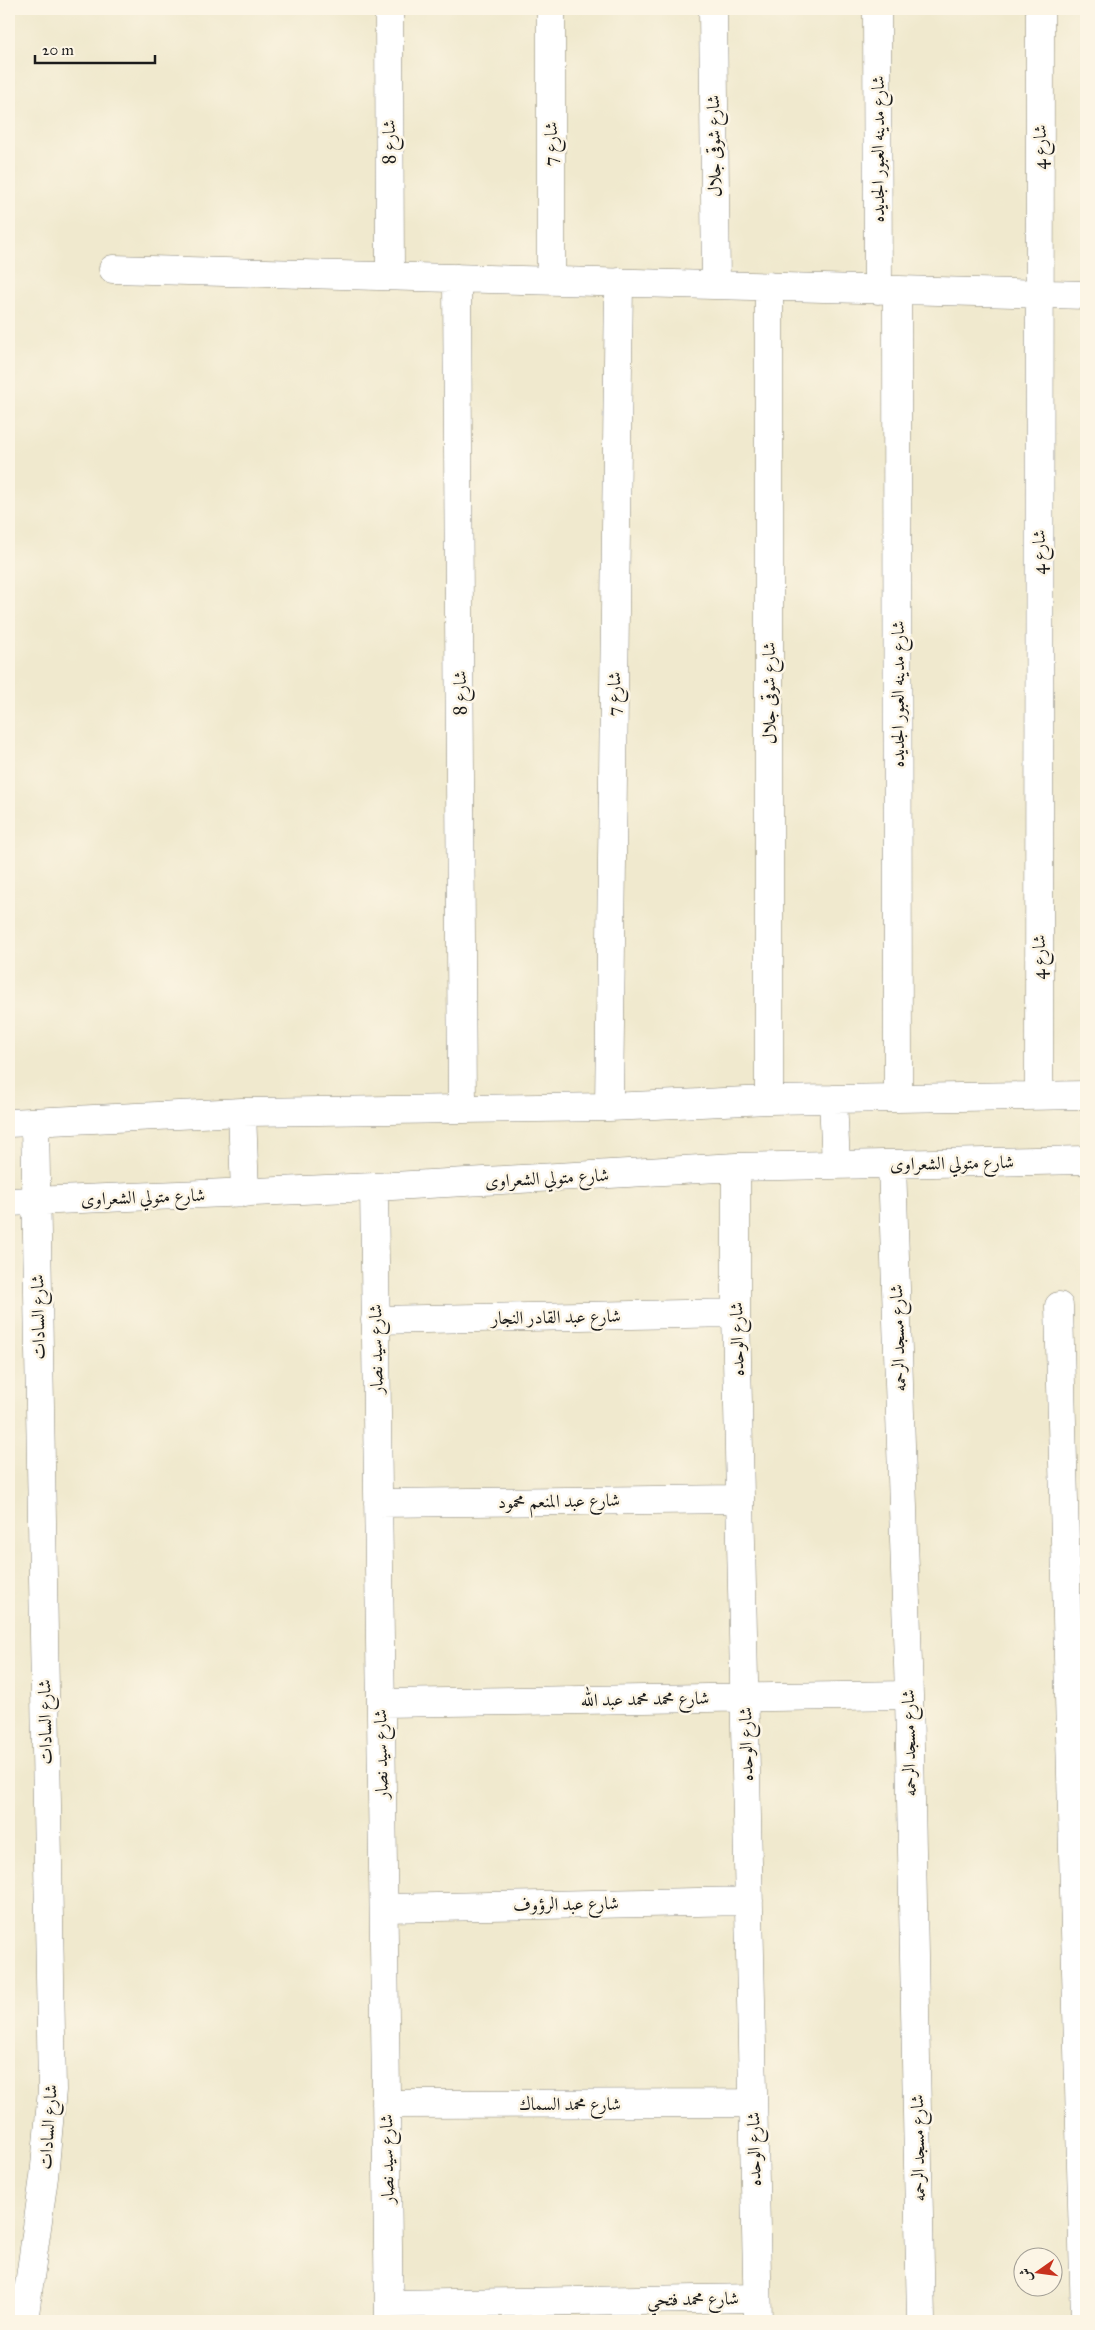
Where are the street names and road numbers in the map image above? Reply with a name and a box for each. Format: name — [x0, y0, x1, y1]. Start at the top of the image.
street label: شارع مدينه العبور الجديده — [867, 75, 893, 223]
street label: شارع شوقى جلال — [702, 95, 730, 197]
street label: شارع 8 — [378, 120, 404, 164]
street label: شارع 7 — [540, 122, 566, 166]
street label: شارع 4 — [1029, 124, 1055, 170]
street label: شارع 4 — [1028, 529, 1054, 575]
street label: شارع مدينه العبور الجديده — [887, 620, 913, 768]
street label: شارع شوقى جلال — [758, 642, 784, 744]
street label: شارع 8 — [449, 671, 475, 715]
street label: شارع 7 — [603, 671, 629, 717]
street label: شارع 4 — [1028, 934, 1054, 980]
street label: شارع متولي الشعراوى — [890, 1151, 1014, 1179]
street label: شارع متولي الشعراوى — [484, 1164, 610, 1196]
street label: شارع متولي الشعراوى — [80, 1184, 206, 1214]
street label: شارع السادات — [26, 1274, 54, 1360]
street label: شارع مسجد الرحمه — [885, 1284, 915, 1392]
street label: شارع الوحده — [725, 1302, 753, 1376]
street label: شارع سيد نصار — [364, 1304, 392, 1396]
street label: شارع عبد القادر النجار — [489, 1305, 621, 1333]
street label: شارع عبد المنعم محمود — [498, 1489, 621, 1519]
street label: شارع السادات — [33, 1679, 61, 1765]
street label: شارع محمد محمد عبد الله — [580, 1684, 710, 1715]
street label: شارع مسجد الرحمه — [897, 1689, 925, 1797]
street label: شارع الوحده — [734, 1707, 762, 1781]
street label: شارع سيد نصار — [369, 1709, 397, 1801]
street label: شارع عبد الرؤوف — [513, 1892, 619, 1920]
street label: شارع السادات — [34, 2084, 66, 2171]
street label: شارع محمد السماك — [519, 2093, 621, 2119]
street label: شارع مسجد الرحمه — [906, 2094, 934, 2202]
street label: شارع الوحده — [742, 2112, 770, 2186]
street label: شارع سيد نصار — [375, 2114, 403, 2206]
street label: شارع محمد فتحي — [647, 2287, 739, 2317]

